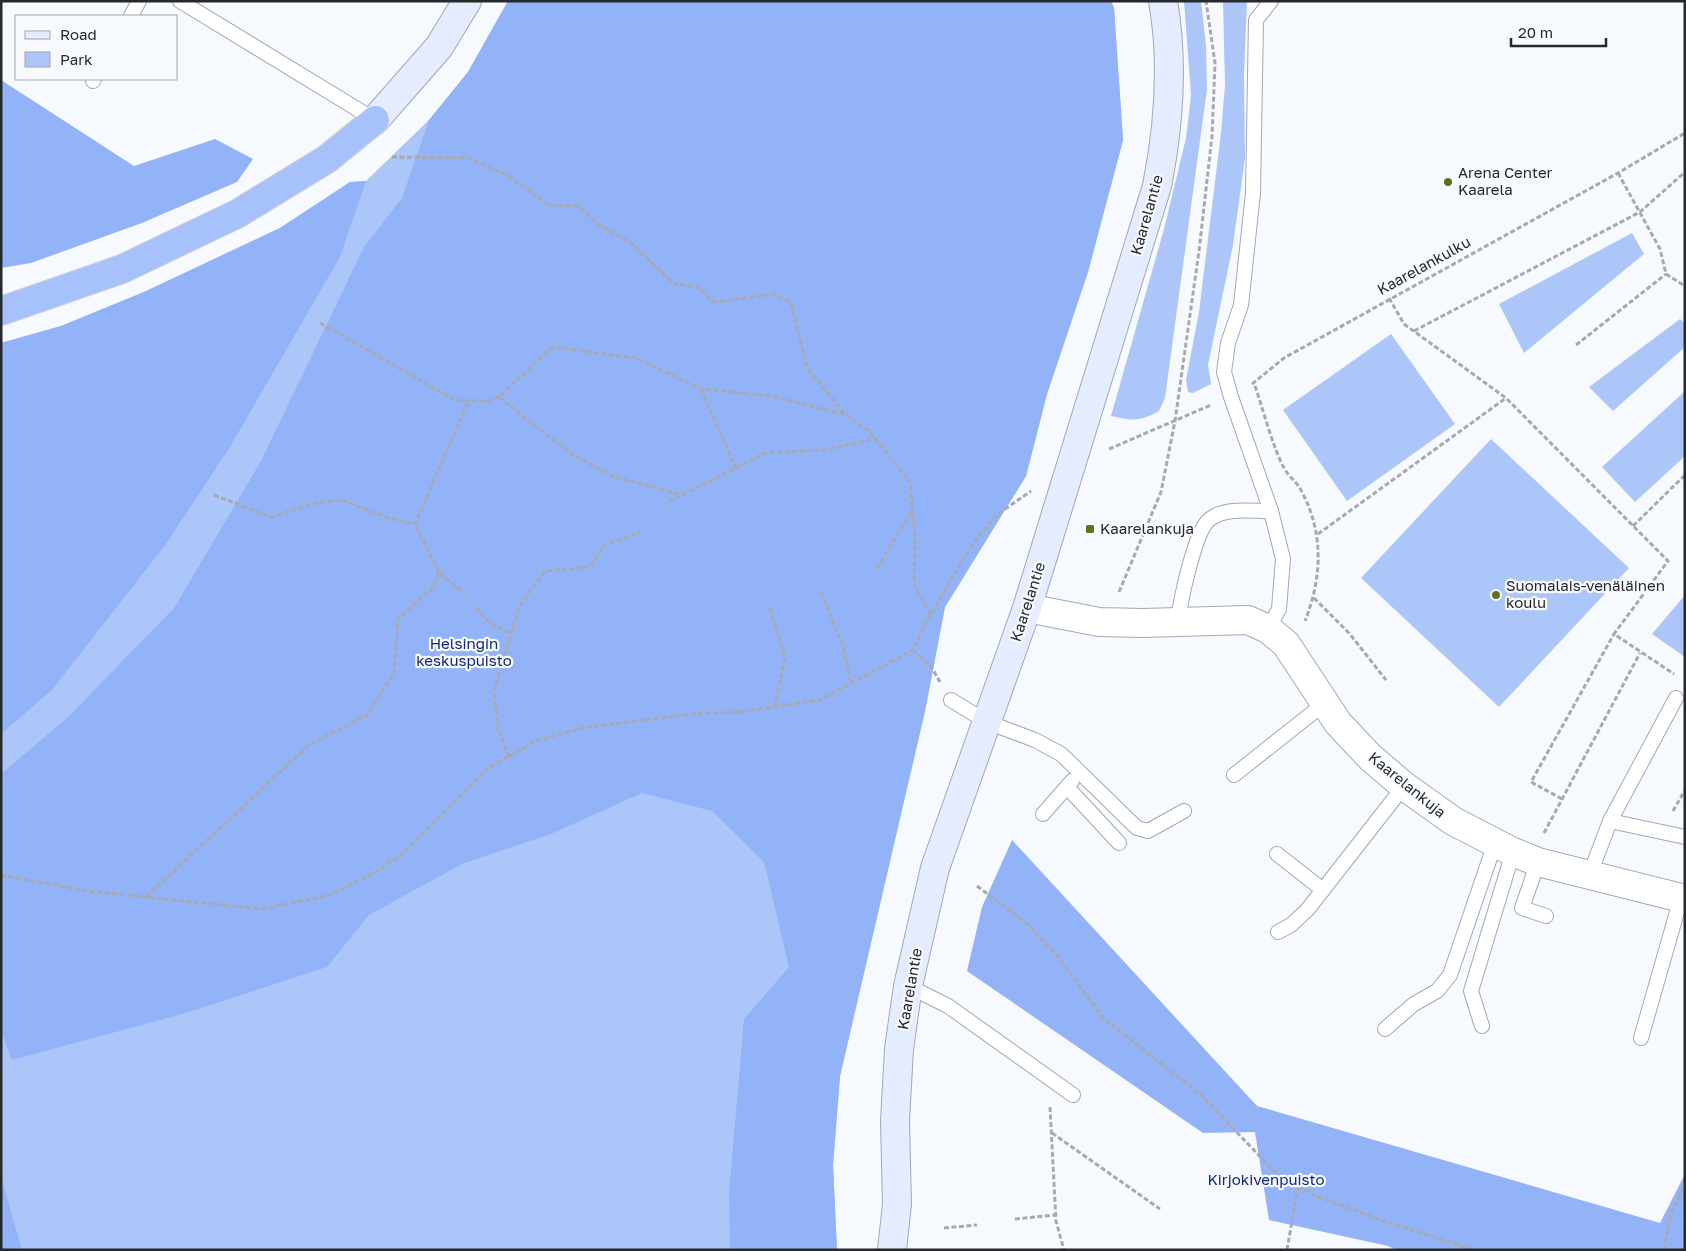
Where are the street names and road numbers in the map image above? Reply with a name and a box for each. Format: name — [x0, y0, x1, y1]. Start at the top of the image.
street label: Kaarelantie — [1126, 172, 1166, 257]
street label: Kaarelankulku — [1374, 232, 1473, 298]
street label: Kaarelantie — [1006, 559, 1048, 644]
street label: Kaarelankuja — [1365, 748, 1450, 821]
street label: Kaarelantie — [893, 946, 925, 1031]

